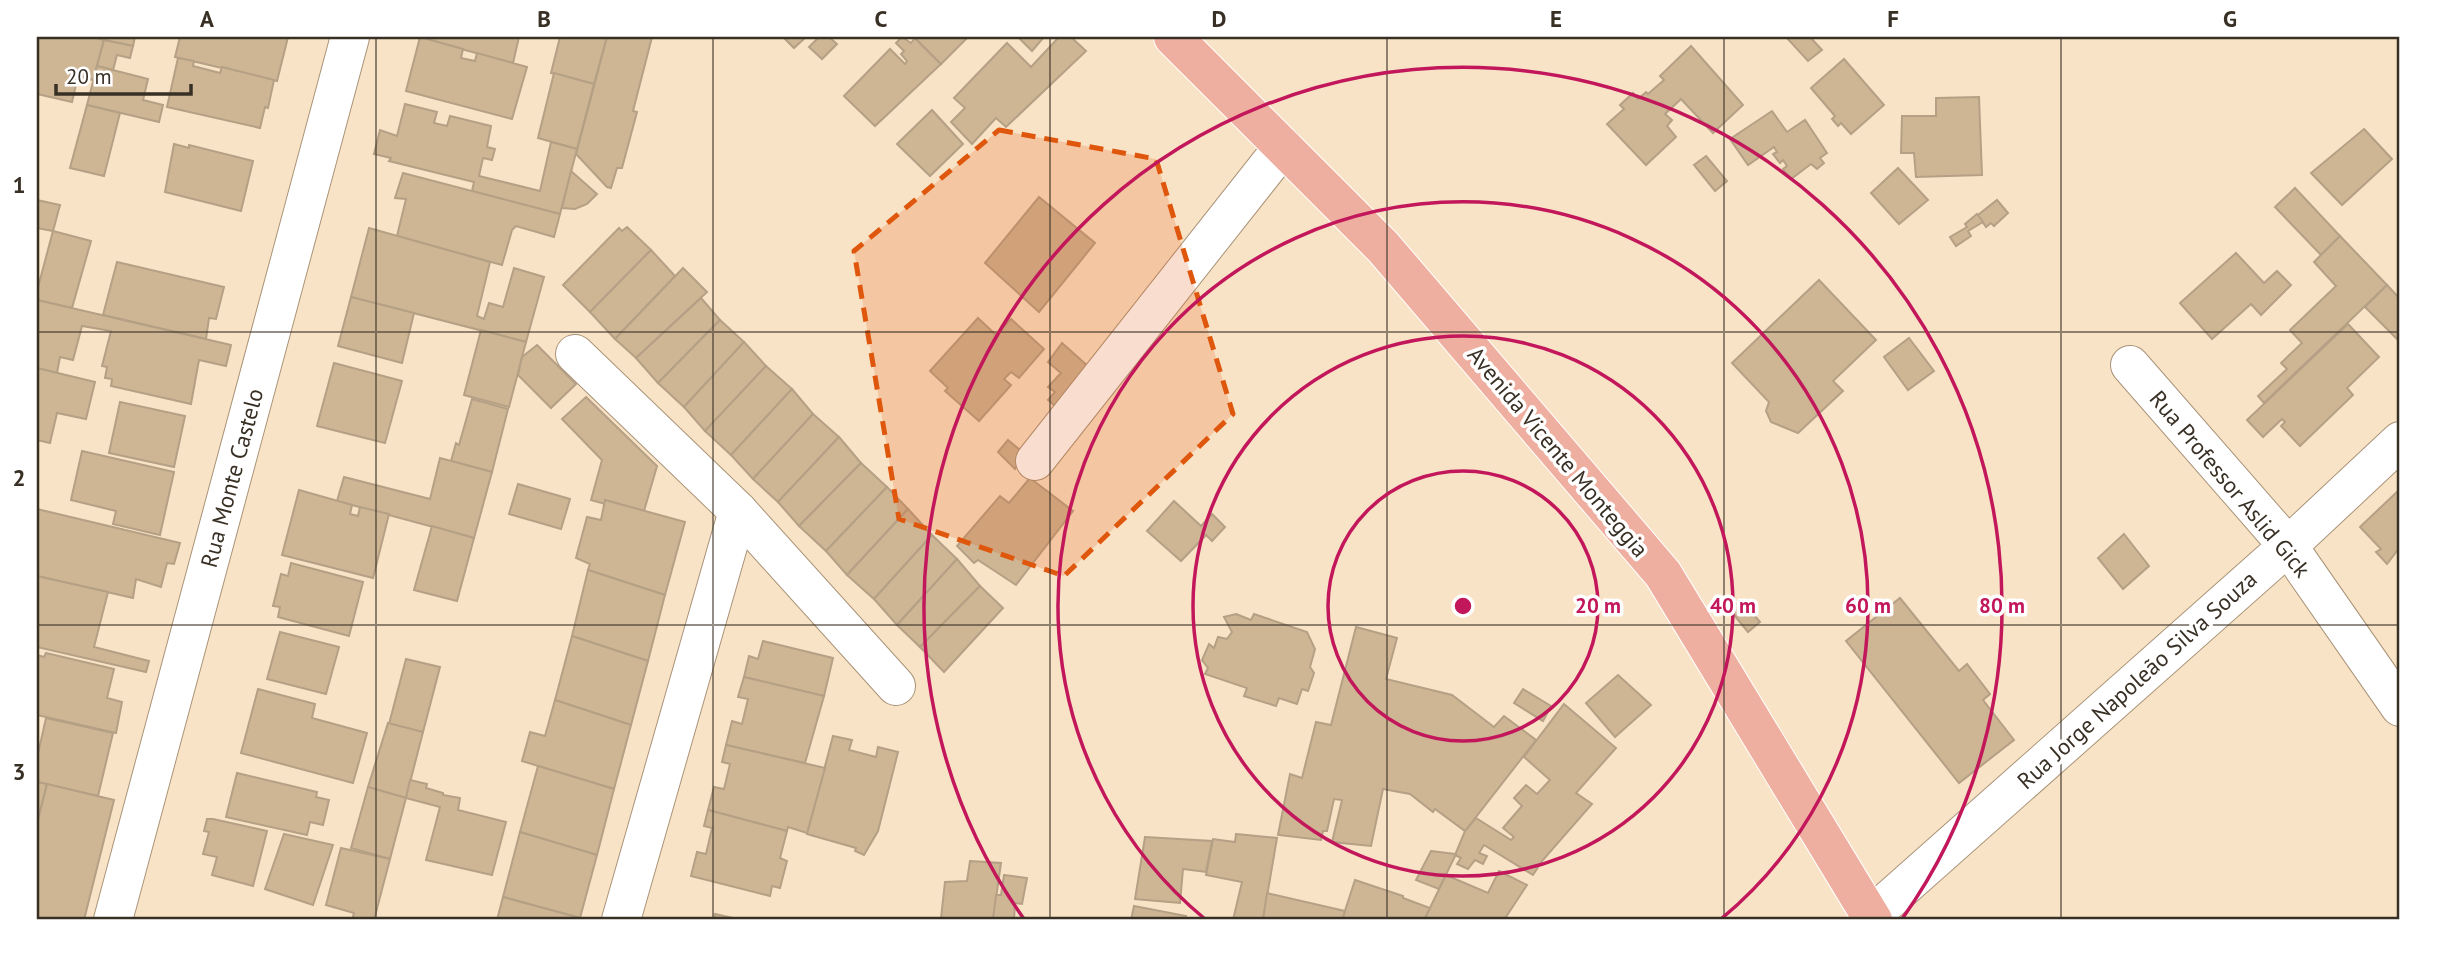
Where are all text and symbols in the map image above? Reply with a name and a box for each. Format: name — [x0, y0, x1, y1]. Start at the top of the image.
text: A — [200, 4, 214, 33]
text: B — [537, 4, 551, 33]
text: C — [875, 4, 888, 33]
text: D — [1212, 4, 1226, 33]
text: E — [1550, 4, 1562, 33]
text: F — [1887, 4, 1899, 33]
text: G — [2223, 4, 2237, 33]
scale bar — [56, 52, 191, 96]
text: 20 m — [66, 63, 112, 90]
text: 1 — [12, 170, 26, 199]
street label: Avenida Vicente Monteggia — [1462, 340, 1655, 563]
street label: Rua Professor Aslid Gick — [2144, 384, 2317, 583]
street label: Rua Monte Castelo — [194, 385, 269, 570]
text: 2 — [12, 463, 26, 492]
street label: Rua Jorge Napoleão Silva Souza — [2011, 564, 2263, 795]
text: 20 m — [1575, 592, 1621, 619]
text: 40 m — [1710, 592, 1756, 619]
text: 60 m — [1845, 592, 1891, 619]
text: 80 m — [1979, 592, 2025, 619]
centre of rings — [1451, 594, 1475, 618]
text: 3 — [12, 757, 26, 786]

